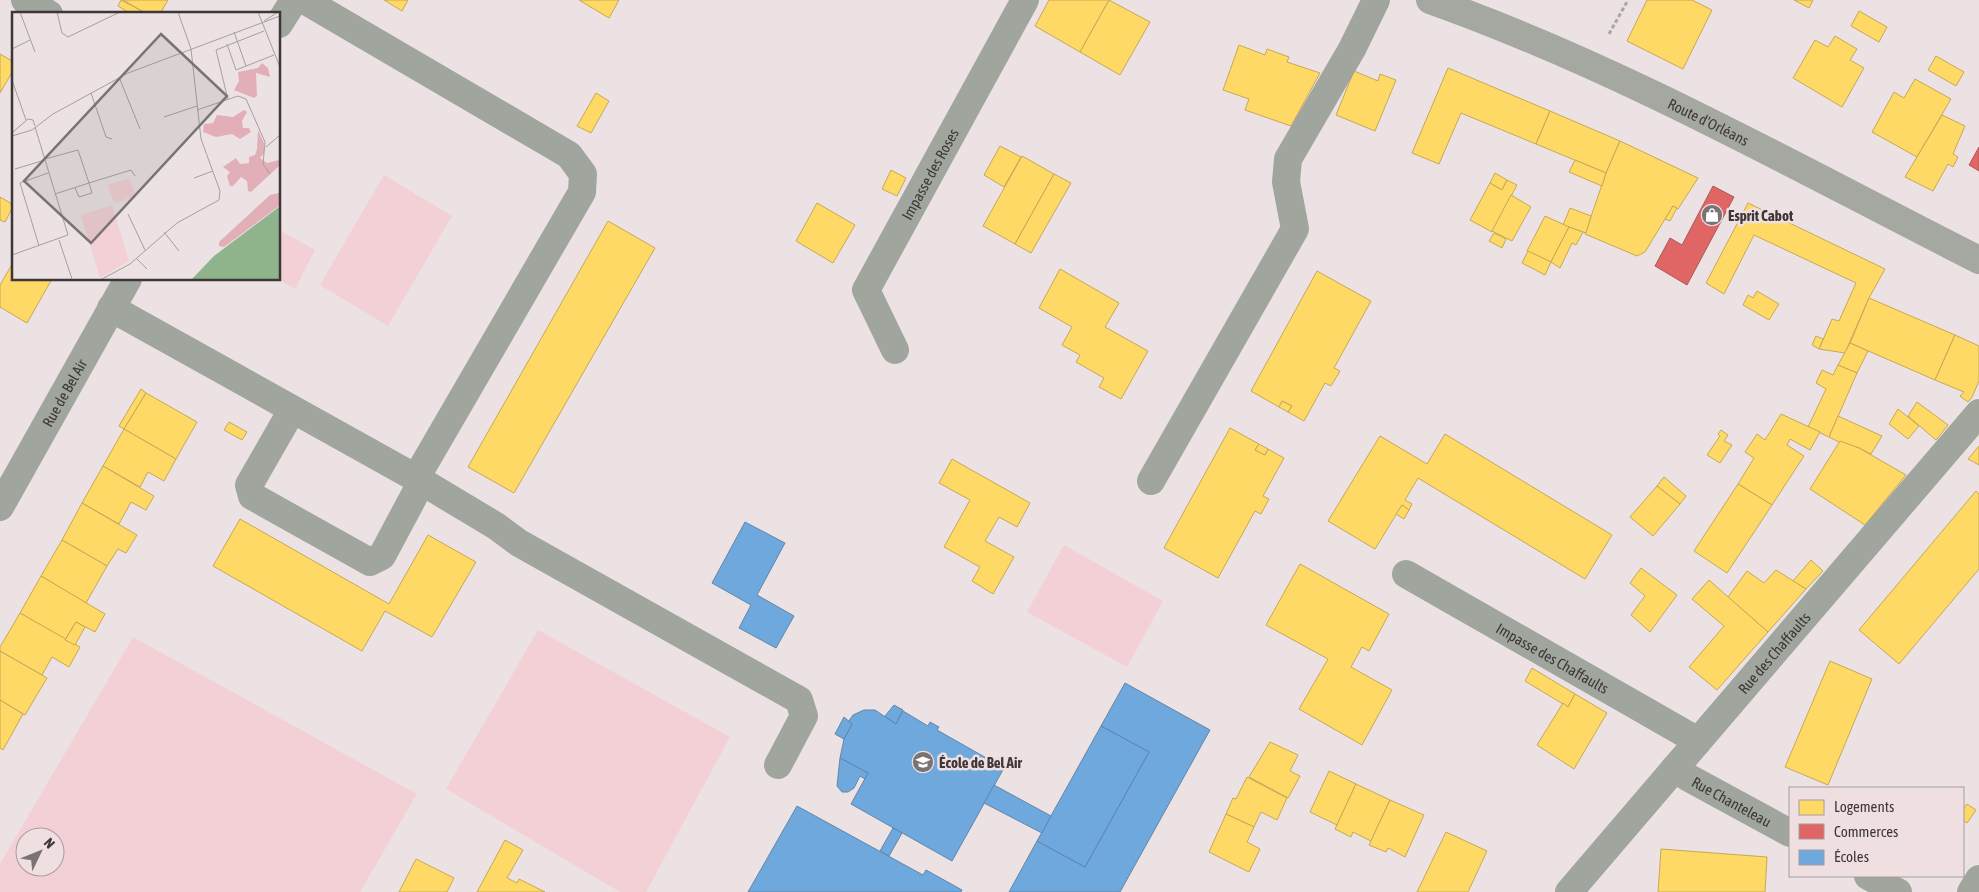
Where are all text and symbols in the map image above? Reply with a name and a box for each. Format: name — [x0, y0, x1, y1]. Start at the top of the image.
inset map — [12, 12, 280, 280]
street label: Route d'Orléans — [1665, 94, 1752, 149]
street label: Impasse des Roses — [898, 125, 961, 223]
shop icon: Esprit Cabot — [1700, 203, 1724, 227]
place label: Esprit Cabot — [1728, 207, 1794, 224]
street label: Rue de Bel Air — [38, 355, 90, 430]
street label: Rue des Chaffaults — [1734, 608, 1813, 697]
street label: Impasse des Chaffaults — [1494, 619, 1612, 697]
school or university icon: École de Bel Air — [911, 750, 935, 774]
place label: École de Bel Air — [939, 754, 1022, 771]
street label: Rue Chanteleau — [1689, 773, 1774, 830]
legend — [1789, 787, 1964, 877]
text: Logements — [1834, 798, 1894, 815]
text: Commerces — [1834, 823, 1898, 840]
north arrow — [15, 827, 65, 877]
text: N — [41, 835, 58, 852]
text: Écoles — [1834, 848, 1869, 865]

